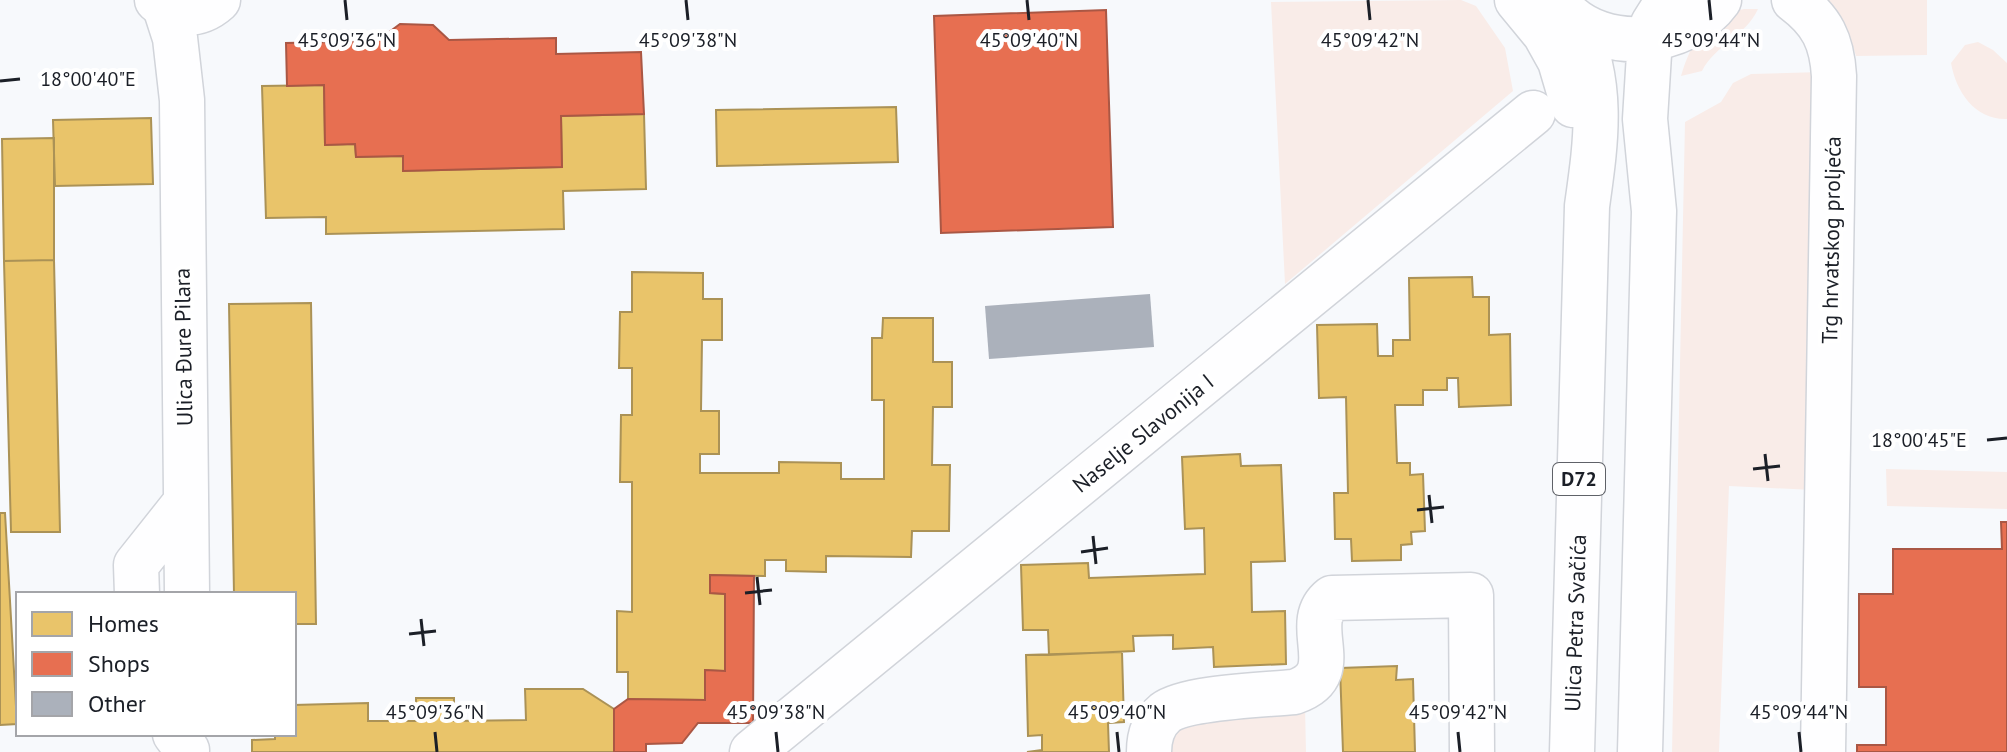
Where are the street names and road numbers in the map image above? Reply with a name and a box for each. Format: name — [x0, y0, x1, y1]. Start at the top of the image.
street label: Trg hrvatskog proljeća — [1815, 136, 1847, 344]
street label: Ulica Đure Pilara — [168, 268, 198, 426]
street label: Naselje Slavonija I — [1067, 367, 1219, 499]
road number: D72 — [1553, 463, 1605, 495]
street label: Ulica Petra Svačića — [1558, 534, 1592, 712]

